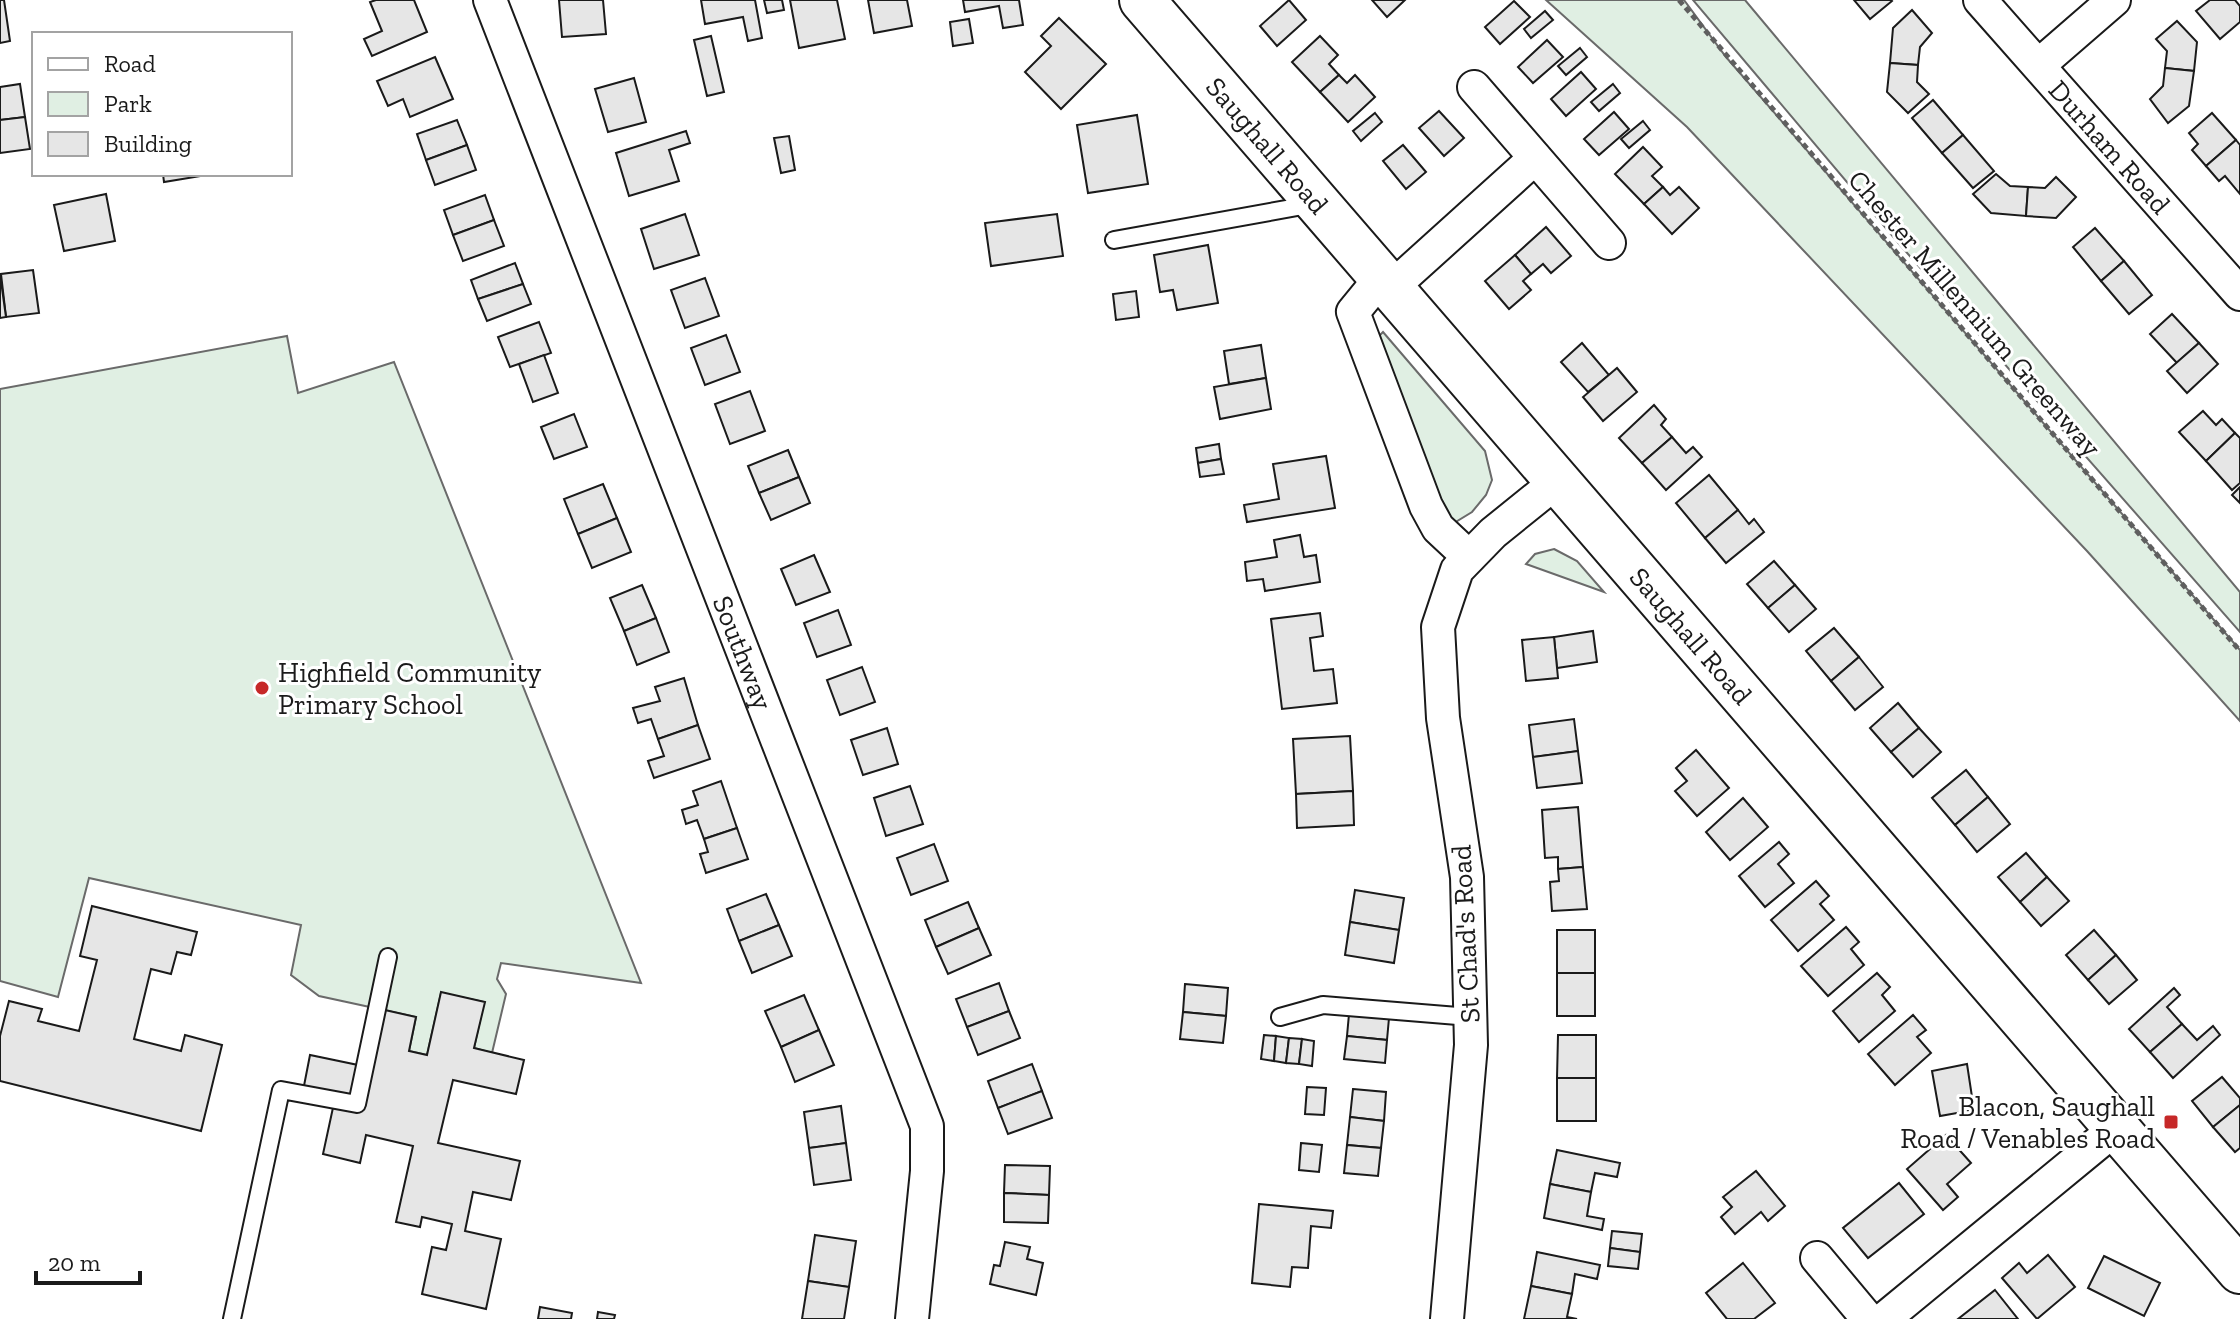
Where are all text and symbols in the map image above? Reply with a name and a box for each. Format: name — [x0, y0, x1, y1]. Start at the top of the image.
legend — [32, 32, 292, 176]
text: Road — [104, 49, 156, 78]
street label: Saughall Road — [1199, 70, 1335, 221]
street label: Durham Road — [2042, 74, 2177, 221]
text: Park — [104, 89, 152, 118]
text: Building — [104, 129, 192, 158]
street label: Chester Millennium Greenway — [1841, 163, 2109, 464]
street label: Saughall Road — [1623, 561, 1759, 711]
street label: Southway — [706, 591, 780, 715]
place label: Highfield Community Primary School — [278, 656, 542, 721]
marker: Highfield Community Primary School — [253, 679, 271, 697]
street label: St Chad's Road — [1444, 844, 1487, 1024]
place label: Blacon, Saughall Road / Venables Road — [1900, 1090, 2155, 1155]
marker: Blacon, Saughall Road / Venables Road — [2162, 1113, 2180, 1131]
scale bar — [36, 1235, 140, 1285]
text: 20 m — [48, 1248, 101, 1277]

